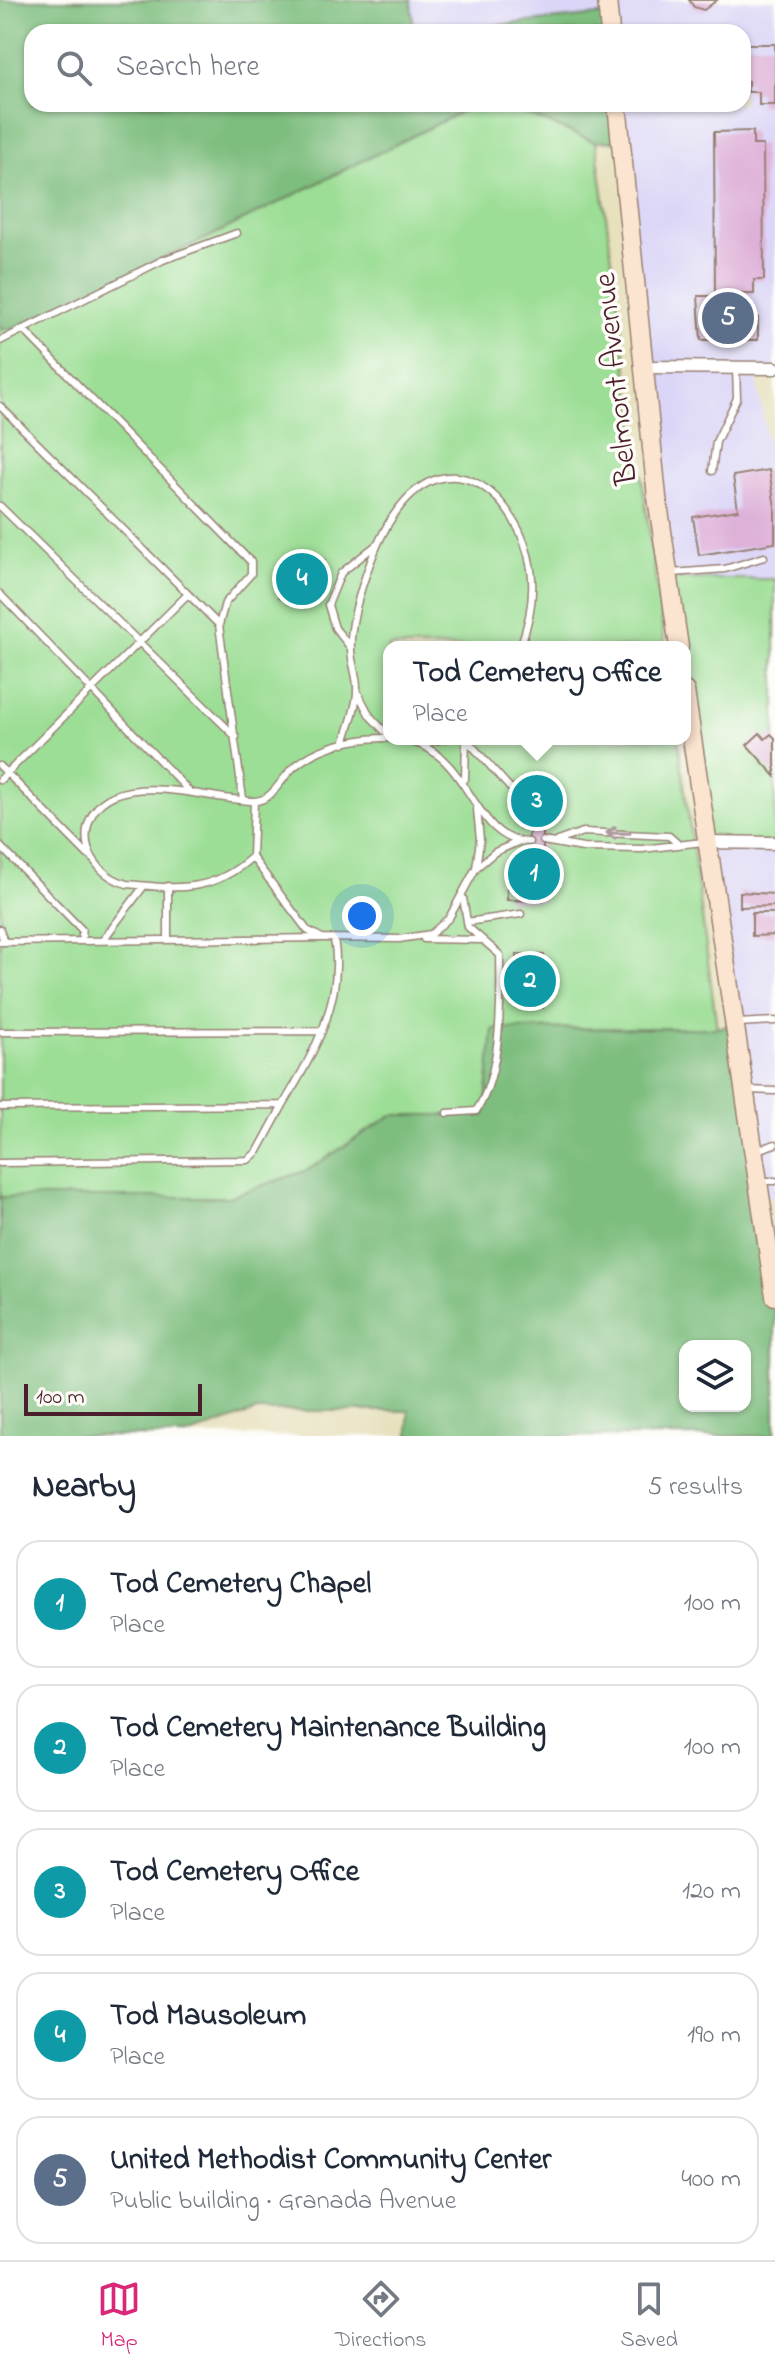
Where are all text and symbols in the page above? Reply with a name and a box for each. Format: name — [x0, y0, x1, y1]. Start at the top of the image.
search box — [24, 24, 751, 112]
icon: search — [52, 46, 96, 90]
text: Search here — [116, 46, 260, 90]
street label: Belmont Avenue — [583, 270, 652, 488]
pin: 5 — [702, 288, 754, 348]
pin: 4 — [276, 549, 328, 609]
popup — [383, 641, 691, 745]
text: Tod Cemetery Office — [412, 652, 662, 696]
text: Place — [412, 696, 468, 734]
pin: 3 — [511, 771, 563, 831]
one-way arrow — [605, 825, 632, 841]
pin: 1 — [508, 844, 560, 904]
your location — [342, 896, 382, 936]
pin: 2 — [504, 951, 556, 1011]
map controls — [679, 1340, 751, 1412]
button: layers — [679, 1340, 751, 1412]
scale bar — [24, 1380, 202, 1416]
text: 100 m — [36, 1382, 85, 1414]
text: Nearby — [32, 1463, 136, 1513]
text: 5 results — [648, 1469, 743, 1507]
text: Tod Cemetery Chapel — [110, 1563, 371, 1607]
text: 1 — [56, 1585, 64, 1623]
text: 100 m — [684, 1585, 741, 1623]
text: Place — [110, 1607, 165, 1645]
text: Tod Cemetery Maintenance Building — [110, 1707, 546, 1751]
text: 2 — [54, 1729, 66, 1767]
text: 100 m — [684, 1729, 741, 1767]
text: Place — [110, 1751, 165, 1789]
text: Tod Cemetery Office — [110, 1851, 359, 1895]
text: 3 — [55, 1873, 65, 1911]
text: 120 m — [682, 1873, 741, 1911]
text: Place — [110, 1895, 165, 1933]
text: Tod Mausoleum — [110, 1995, 306, 2039]
text: 4 — [55, 2017, 65, 2055]
text: 190 m — [687, 2017, 741, 2055]
text: Place — [110, 2039, 165, 2077]
text: United Methodist Community Center — [110, 2139, 551, 2183]
text: 5 — [53, 2161, 67, 2199]
text: 400 m — [681, 2161, 741, 2199]
text: Public building · Granada Avenue — [110, 2183, 456, 2221]
tab: Map — [97, 2277, 141, 2357]
tab: Directions — [335, 2277, 426, 2357]
tab: Saved — [621, 2277, 678, 2357]

